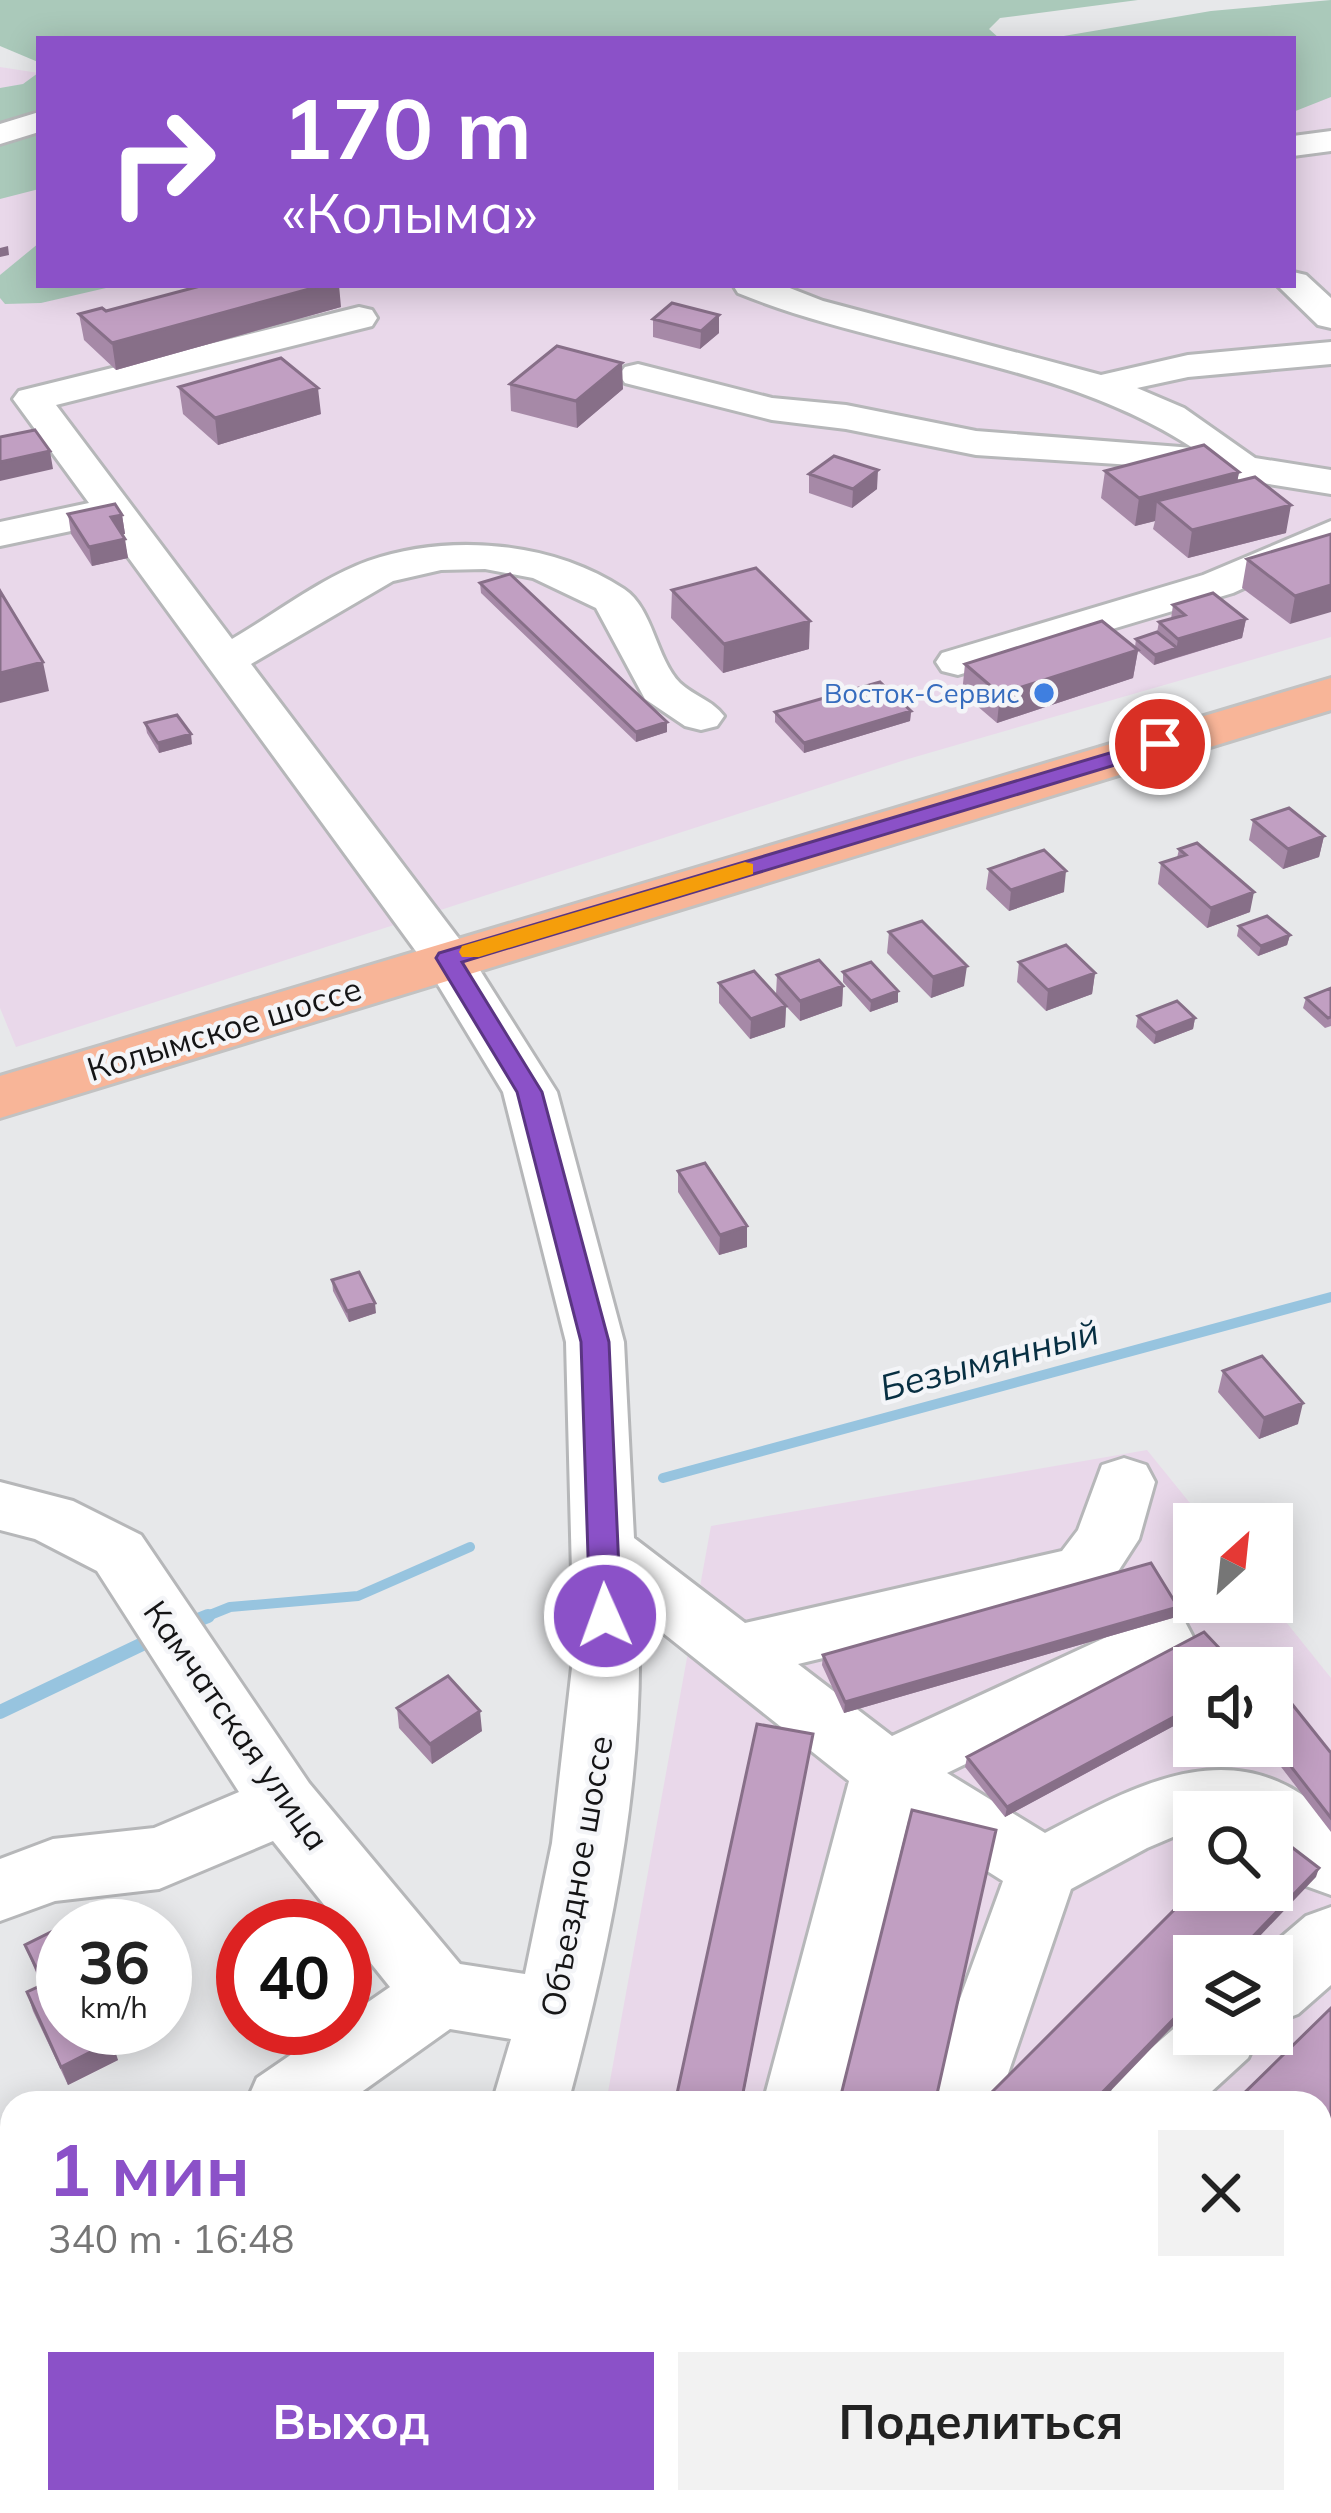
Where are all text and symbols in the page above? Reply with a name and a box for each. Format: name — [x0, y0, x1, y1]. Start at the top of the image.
text: 170 m — [282, 75, 532, 180]
icon: right — [84, 84, 240, 240]
text: «Колыма» — [282, 179, 537, 247]
place label: Восток-Сервис — [824, 676, 1020, 710]
marker: Восток-Сервис — [1031, 680, 1057, 706]
pin — [1109, 693, 1211, 795]
icon: arrive — [1127, 711, 1193, 777]
street label: Колымское шоссе — [82, 967, 366, 1089]
water label: Безымянный — [875, 1308, 1103, 1410]
north arrow — [1173, 1503, 1293, 1623]
map controls — [1173, 1503, 1293, 2055]
position arrow — [542, 1553, 668, 1679]
street label: Камчатская улица — [136, 1592, 338, 1858]
button: sound — [1173, 1647, 1293, 1767]
street label: Объездное шоссе — [531, 1732, 621, 2020]
button: search — [1173, 1791, 1293, 1911]
speed limit sign: 40 — [216, 1899, 372, 2055]
text: 36 — [78, 1924, 150, 1999]
button: layers — [1173, 1935, 1293, 2055]
text: km/h — [80, 1988, 148, 2026]
text: 1 мин — [48, 2124, 250, 2214]
button: close — [1158, 2130, 1284, 2256]
text: 340 m · 16:48 — [48, 2214, 294, 2263]
button: Выход — [48, 2352, 654, 2490]
button: Поделиться — [678, 2352, 1284, 2490]

